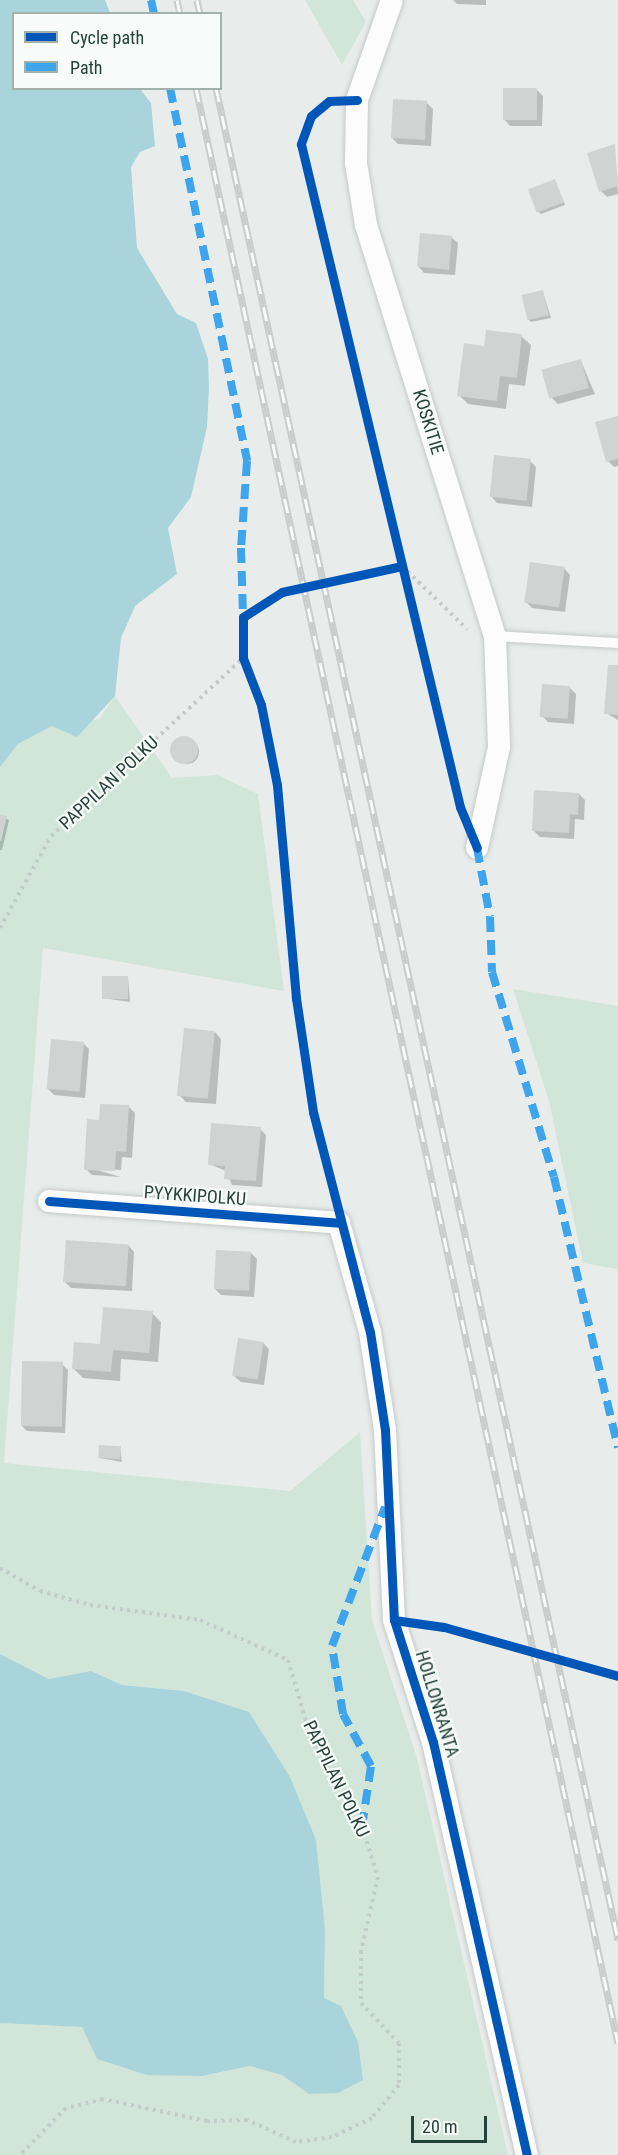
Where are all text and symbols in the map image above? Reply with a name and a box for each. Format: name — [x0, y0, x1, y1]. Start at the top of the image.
legend — [12, 12, 222, 90]
text: Cycle path — [70, 27, 144, 48]
text: Path — [70, 57, 103, 78]
street label: KOSKITIE — [408, 387, 448, 457]
street label: PAPPILAN POLKU — [55, 732, 163, 834]
street label: PYYKKIPOLKU — [143, 1182, 247, 1210]
street label: HOLLONRANTA — [411, 1648, 463, 1760]
street label: PAPPILAN POLKU — [298, 1717, 374, 1841]
scale bar — [414, 2104, 490, 2142]
text: 20 m — [422, 2116, 457, 2137]

